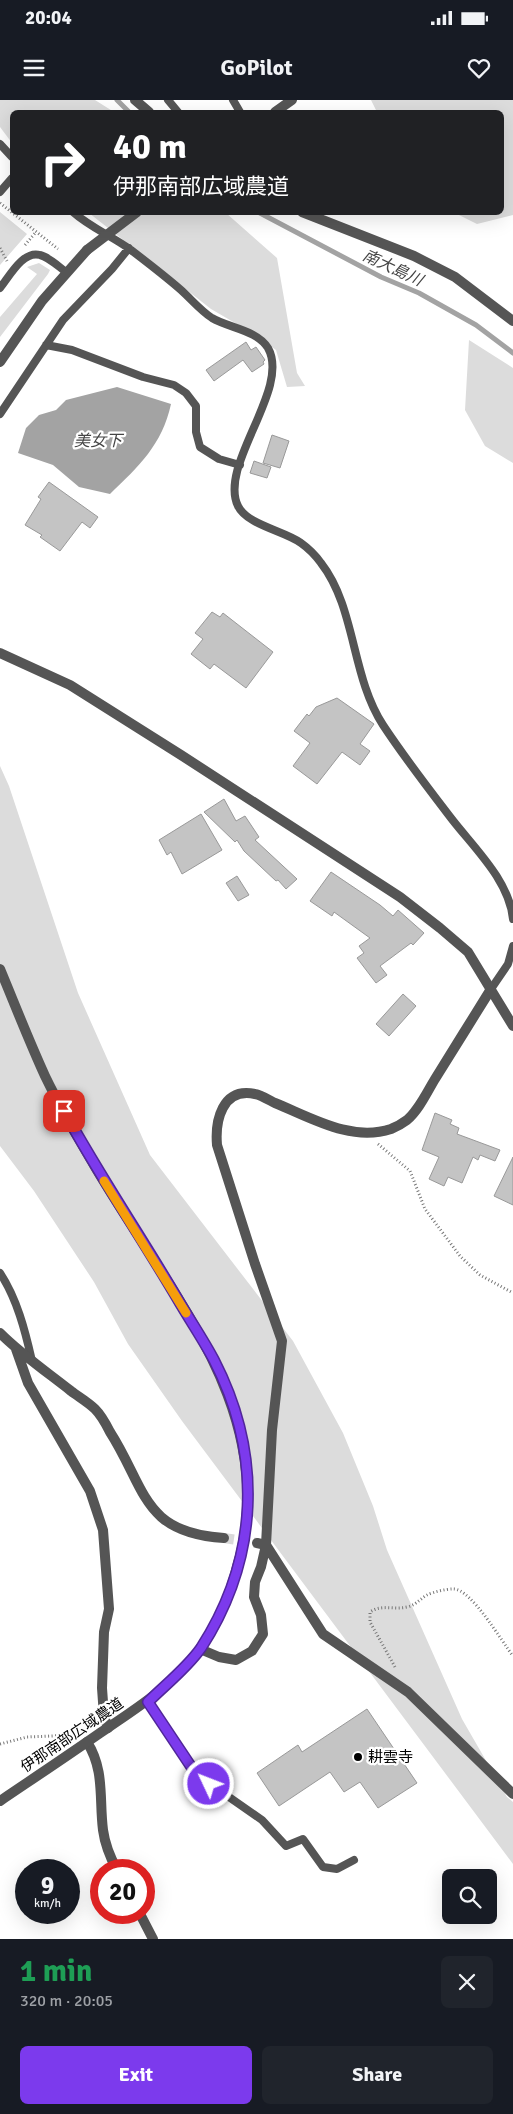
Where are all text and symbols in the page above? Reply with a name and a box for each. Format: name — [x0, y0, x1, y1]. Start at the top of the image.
text: 20:04 — [25, 6, 72, 30]
icon: menu — [20, 54, 48, 82]
text: GoPilot — [221, 54, 292, 81]
icon: heart — [465, 54, 493, 82]
text: 40 m — [113, 125, 187, 168]
icon: right — [30, 130, 95, 195]
text: 伊那南部広域農道 — [113, 173, 289, 200]
water label: 南大島川 — [359, 245, 428, 291]
water label: 美女下 — [74, 431, 125, 451]
pin — [43, 1090, 85, 1132]
icon: arrive — [50, 1097, 78, 1125]
street label: 伊那南部広域農道 — [17, 1694, 127, 1776]
place label: 耕雲寺 — [368, 1748, 413, 1766]
marker: 耕雲寺 — [352, 1751, 364, 1763]
position arrow — [182, 1757, 234, 1809]
speed limit sign: 20 — [90, 1859, 155, 1924]
map controls — [442, 1869, 497, 1924]
button: search — [442, 1869, 497, 1924]
text: 9 — [41, 1870, 54, 1901]
text: km/h — [34, 1896, 61, 1911]
text: 1 min — [20, 1953, 92, 1990]
button: close — [441, 1956, 493, 2008]
text: 320 m · 20:05 — [20, 1991, 113, 2011]
button: Exit — [20, 2046, 252, 2104]
button: Share — [262, 2046, 493, 2104]

